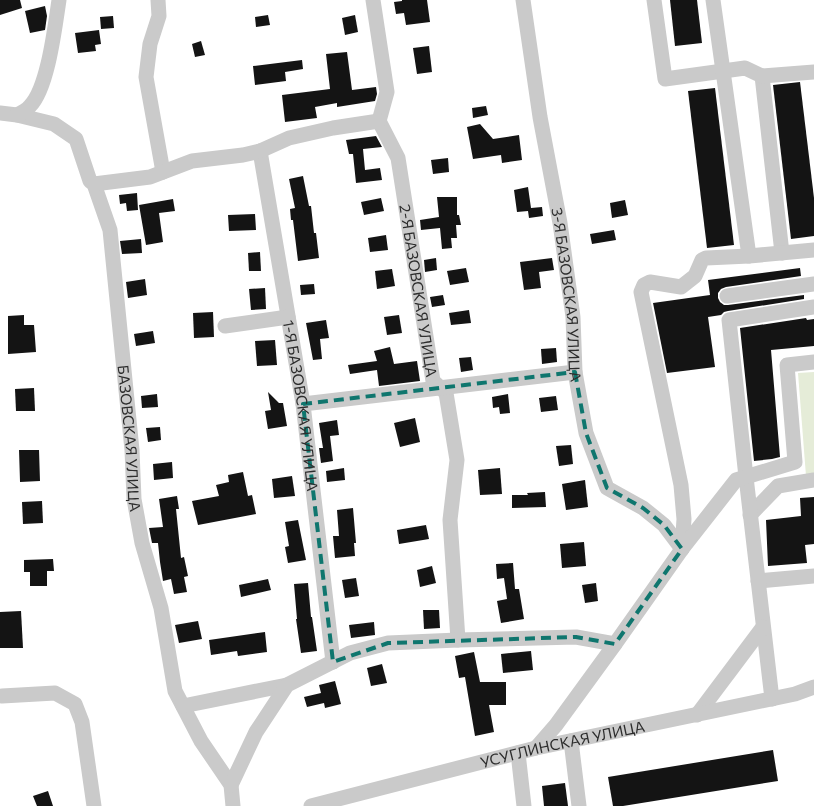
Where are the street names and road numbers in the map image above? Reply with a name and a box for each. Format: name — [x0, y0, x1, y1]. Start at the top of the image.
street label: 2-Я БАЗОВСКАЯ УЛИЦА — [396, 203, 441, 378]
street label: 3-Я БАЗОВСКАЯ УЛИЦА — [548, 206, 586, 383]
street label: 1-Я БАЗОВСКАЯ УЛИЦА — [280, 319, 322, 492]
street label: БАЗОВСКАЯ УЛИЦА — [115, 364, 145, 513]
street label: УСУГЛИНСКАЯ УЛИЦА — [478, 717, 646, 771]

